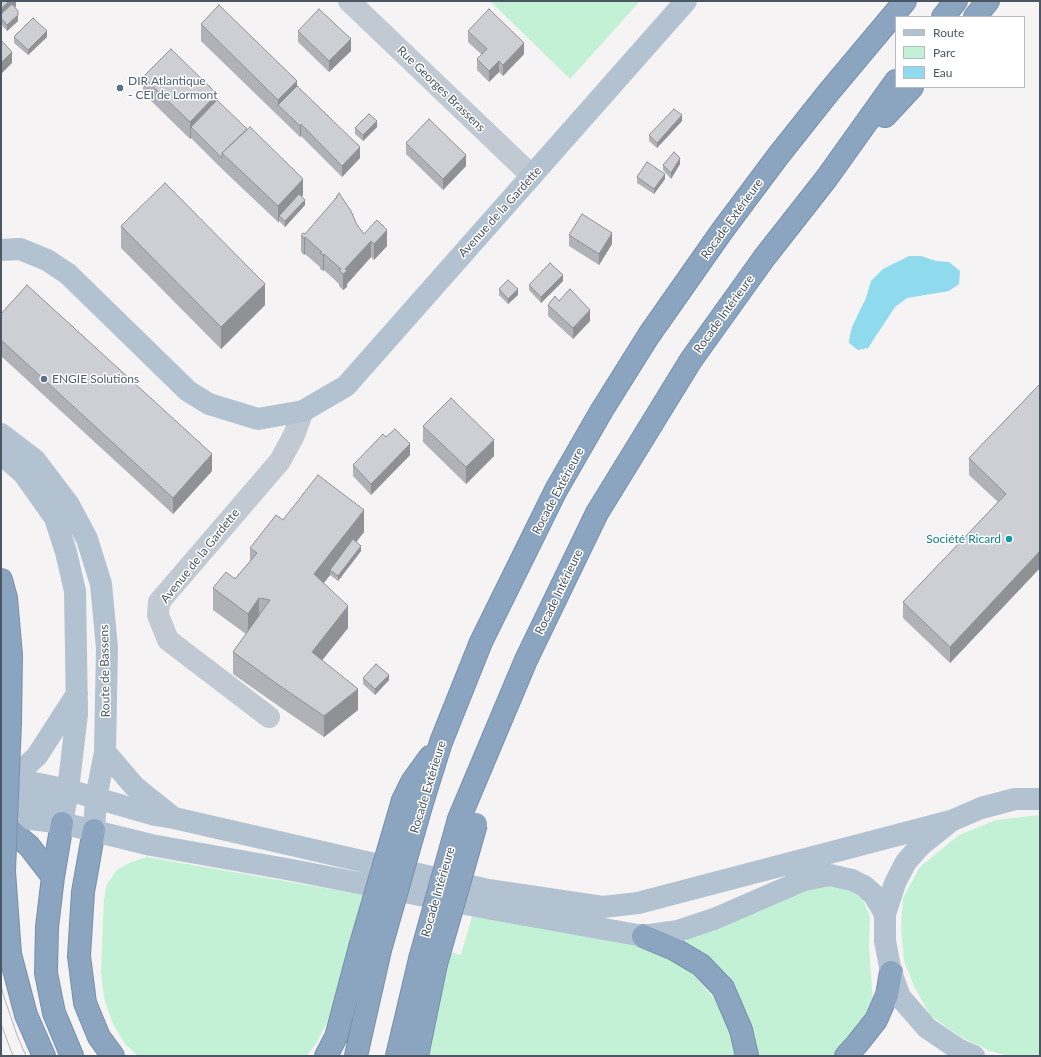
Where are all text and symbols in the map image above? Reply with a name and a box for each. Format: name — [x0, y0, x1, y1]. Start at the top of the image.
legend — [895, 16, 1025, 88]
text: Route — [933, 25, 964, 40]
street label: Rue Georges Brassens — [394, 43, 488, 135]
text: Parc — [933, 45, 956, 60]
text: Eau — [933, 65, 953, 80]
place label: DIR Atlantique - CEI de Lormont — [128, 74, 218, 102]
marker: DIR Atlantique - CEI de Lormont — [115, 83, 125, 93]
street label: Avenue de la Gardette — [455, 164, 545, 260]
street label: Rocade Extérieure — [698, 176, 766, 262]
street label: Rocade Intérieure — [691, 272, 757, 356]
place label: ENGIE Solutions — [52, 372, 139, 386]
marker: ENGIE Solutions — [39, 374, 49, 384]
street label: Rocade Extérieure — [529, 445, 587, 537]
street label: Avenue de la Gardette — [158, 506, 242, 606]
place label: Société Ricard — [926, 532, 1001, 546]
marker: Société Ricard — [1004, 534, 1014, 544]
street label: Rocade Intérieure — [532, 547, 586, 637]
street label: Route de Bassens — [97, 625, 113, 717]
street label: Rocade Extérieure — [407, 739, 449, 835]
street label: Rocade Intérieure — [418, 845, 458, 939]

